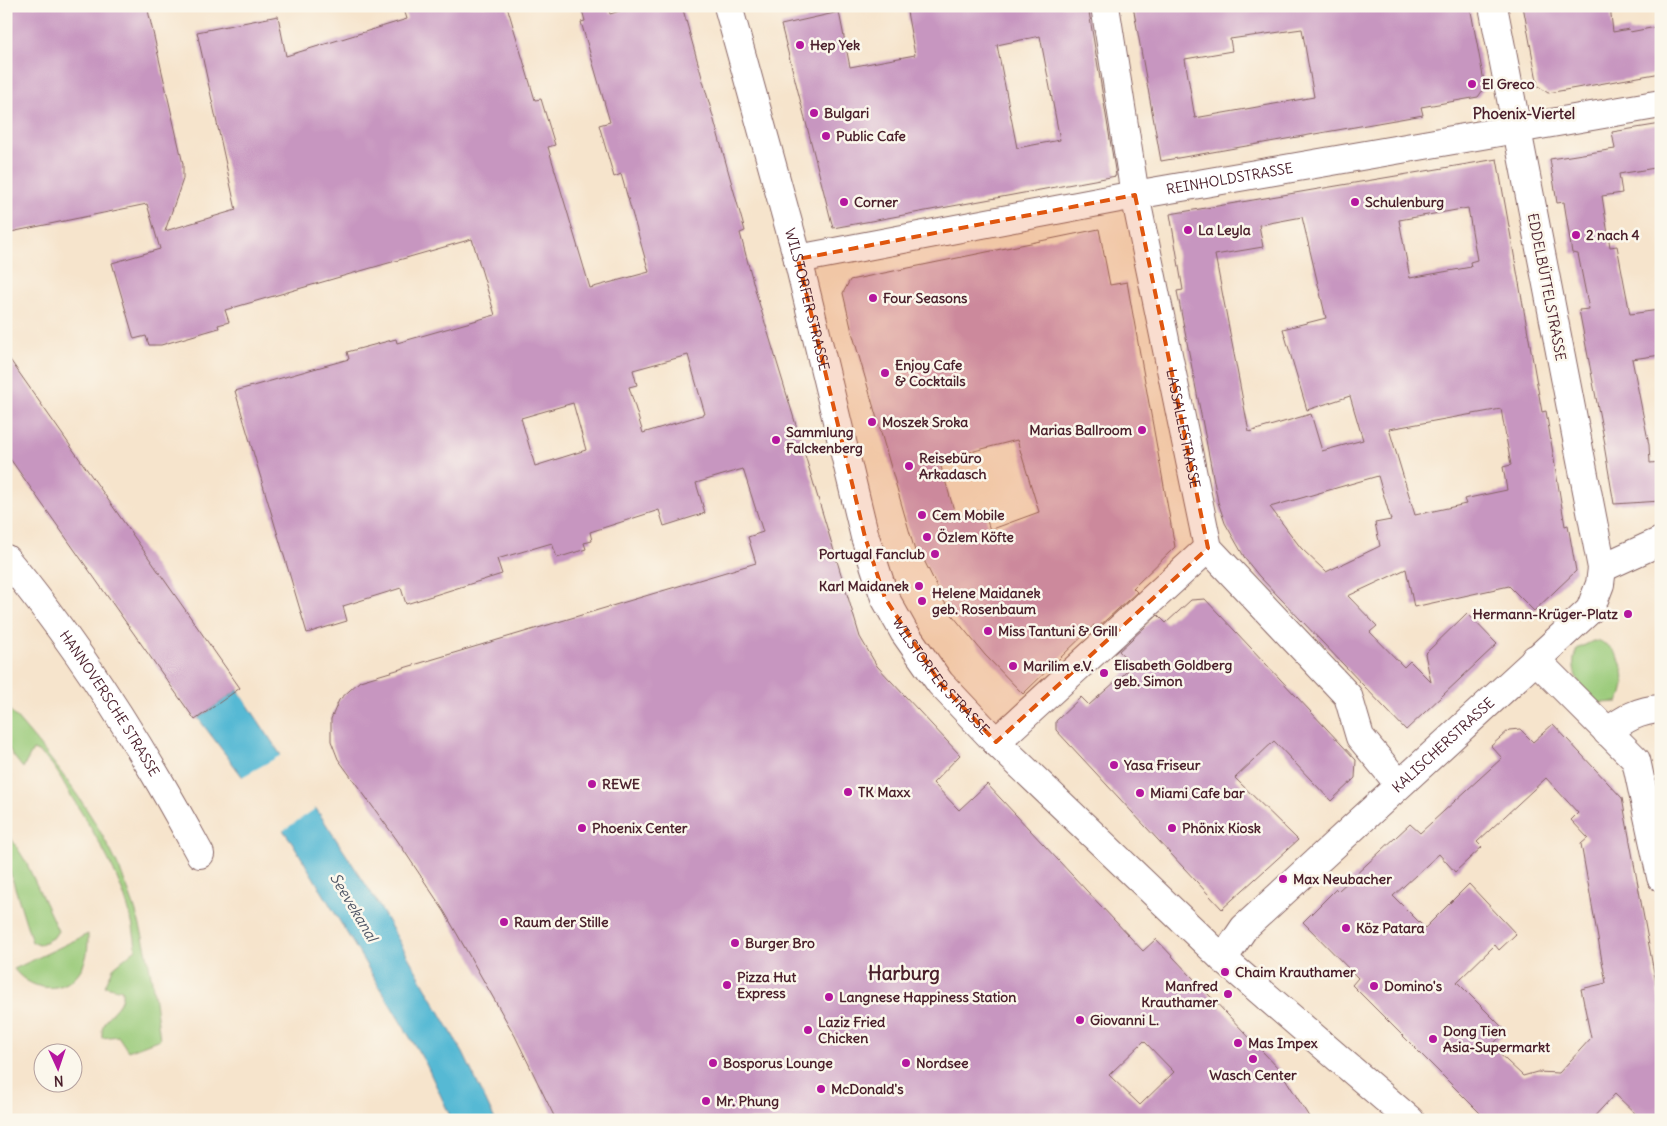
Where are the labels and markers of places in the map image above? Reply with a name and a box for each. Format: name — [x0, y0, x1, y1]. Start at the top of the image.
place label: Hep Yek — [810, 36, 860, 54]
marker: Hep Yek — [794, 39, 806, 51]
place label: El Greco — [1482, 75, 1535, 93]
marker: El Greco — [1466, 78, 1478, 90]
place label: Bulgari — [824, 104, 869, 122]
marker: Bulgari — [808, 107, 820, 119]
place label: Public Cafe — [836, 127, 906, 145]
marker: Public Cafe — [820, 130, 832, 142]
place label: Corner — [854, 193, 898, 211]
place label: Schulenburg — [1365, 193, 1444, 211]
marker: Corner — [838, 196, 850, 208]
marker: Schulenburg — [1349, 196, 1361, 208]
place label: La Leyla — [1198, 221, 1251, 239]
marker: La Leyla — [1182, 224, 1194, 236]
place label: 2 nach 4 — [1586, 226, 1640, 244]
marker: 2 nach 4 — [1570, 229, 1582, 241]
place label: Four Seasons — [883, 289, 968, 307]
marker: Four Seasons — [867, 292, 879, 304]
place label: Enjoy Cafe & Cocktails — [895, 356, 966, 390]
marker: Enjoy Cafe & Cocktails — [879, 367, 891, 379]
place label: Moszek Sroka — [882, 413, 968, 431]
marker: Moszek Sroka — [866, 416, 878, 428]
place label: Marias Ballroom — [1029, 421, 1133, 439]
place label: Sammlung Falckenberg — [786, 423, 863, 457]
marker: Marias Ballroom — [1136, 424, 1148, 436]
marker: Sammlung Falckenberg — [770, 434, 782, 446]
place label: Reisebüro Arkadasch — [919, 449, 986, 483]
marker: Reisebüro Arkadasch — [903, 460, 915, 472]
place label: Cem Mobile — [932, 506, 1005, 524]
marker: Cem Mobile — [916, 509, 928, 521]
place label: Özlem Köfte — [937, 528, 1014, 546]
marker: Özlem Köfte — [921, 531, 933, 543]
place label: Portugal Fanclub — [819, 545, 925, 563]
marker: Portugal Fanclub — [929, 548, 941, 560]
place label: Karl Maidanek — [819, 577, 909, 595]
marker: Karl Maidanek — [913, 580, 925, 592]
place label: Helene Maidanek geb. Rosenbaum — [932, 584, 1041, 618]
marker: Helene Maidanek geb. Rosenbaum — [916, 595, 928, 607]
place label: Hermann-Krüger-Platz — [1473, 605, 1618, 623]
marker: Hermann-Krüger-Platz — [1622, 608, 1634, 620]
place label: Miss Tantuni & Grill — [998, 622, 1118, 640]
marker: Miss Tantuni & Grill — [982, 625, 994, 637]
place label: Elisabeth Goldberg geb. Simon — [1114, 656, 1232, 690]
place label: Marilim e.V. — [1023, 657, 1094, 675]
marker: Marilim e.V. — [1007, 660, 1019, 672]
marker: Elisabeth Goldberg geb. Simon — [1098, 667, 1110, 679]
place label: Yasa Friseur — [1123, 756, 1201, 774]
marker: Yasa Friseur — [1108, 759, 1120, 771]
place label: REWE — [602, 775, 640, 793]
marker: REWE — [586, 778, 598, 790]
place label: TK Maxx — [858, 783, 910, 801]
place label: Miami Cafe bar — [1150, 784, 1245, 802]
marker: TK Maxx — [842, 786, 854, 798]
marker: Miami Cafe bar — [1134, 787, 1146, 799]
place label: Phoenix Center — [592, 819, 688, 837]
place label: Phönix Kiosk — [1182, 819, 1261, 837]
marker: Phoenix Center — [576, 822, 588, 834]
marker: Phönix Kiosk — [1166, 822, 1178, 834]
place label: Max Neubacher — [1293, 870, 1392, 888]
marker: Max Neubacher — [1277, 873, 1289, 885]
place label: Raum der Stille — [514, 913, 609, 931]
marker: Raum der Stille — [498, 916, 510, 928]
place label: Köz Patara — [1356, 919, 1425, 937]
marker: Köz Patara — [1340, 922, 1352, 934]
place label: Burger Bro — [745, 934, 815, 952]
marker: Burger Bro — [729, 937, 741, 949]
place label: Chaim Krauthamer — [1235, 963, 1356, 981]
marker: Chaim Krauthamer — [1219, 966, 1231, 978]
place label: Pizza Hut Express — [737, 968, 796, 1002]
place label: Manfred Krauthamer — [1141, 977, 1219, 1011]
place label: Domino's — [1384, 977, 1443, 995]
marker: Pizza Hut Express — [721, 979, 733, 991]
marker: Domino's — [1368, 980, 1380, 992]
place label: Langnese Happiness Station — [839, 988, 1016, 1006]
marker: Manfred Krauthamer — [1222, 988, 1234, 1000]
marker: Langnese Happiness Station — [823, 991, 835, 1003]
place label: Giovanni L. — [1090, 1011, 1159, 1029]
place label: Laziz Fried Chicken — [818, 1013, 886, 1047]
marker: Giovanni L. — [1074, 1014, 1086, 1026]
place label: Dong Tien Asia-Supermarkt — [1443, 1022, 1550, 1056]
marker: Laziz Fried Chicken — [802, 1024, 814, 1036]
marker: Dong Tien Asia-Supermarkt — [1427, 1033, 1439, 1045]
place label: Mas Impex — [1248, 1034, 1318, 1052]
marker: Mas Impex — [1232, 1037, 1244, 1049]
marker: Wasch Center — [1247, 1053, 1259, 1065]
place label: Bosporus Lounge — [723, 1054, 833, 1072]
place label: Nordsee — [916, 1054, 969, 1072]
marker: Bosporus Lounge — [707, 1057, 719, 1069]
marker: Nordsee — [900, 1057, 912, 1069]
place label: Wasch Center — [1209, 1066, 1297, 1084]
place label: McDonald's — [831, 1080, 904, 1098]
marker: McDonald's — [815, 1083, 827, 1095]
place label: Mr. Phung — [716, 1092, 779, 1110]
marker: Mr. Phung — [700, 1095, 712, 1107]

